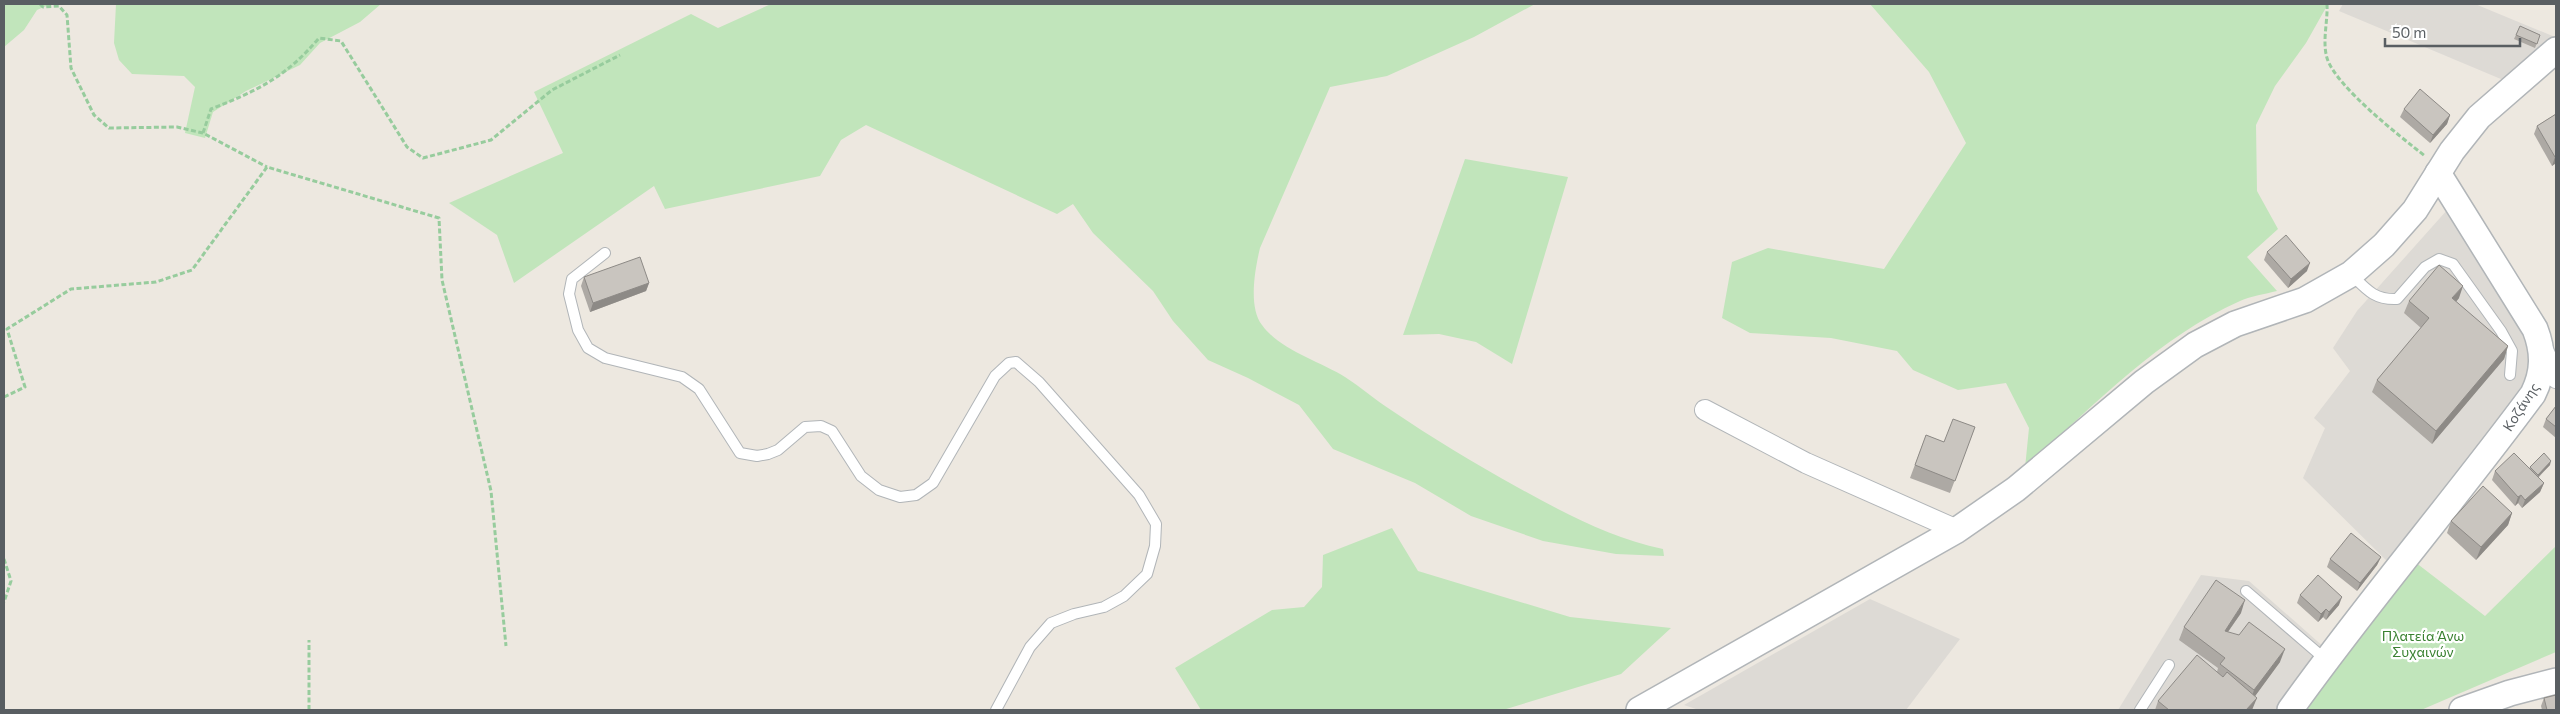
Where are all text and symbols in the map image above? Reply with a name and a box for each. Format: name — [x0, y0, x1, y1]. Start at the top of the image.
scale bar — [2385, 15, 2520, 47]
text: 50 m — [2392, 23, 2426, 41]
street label: Κοζάνης — [2499, 379, 2543, 434]
park label: Πλατεία Άνω Συχαινών — [2382, 627, 2464, 660]

